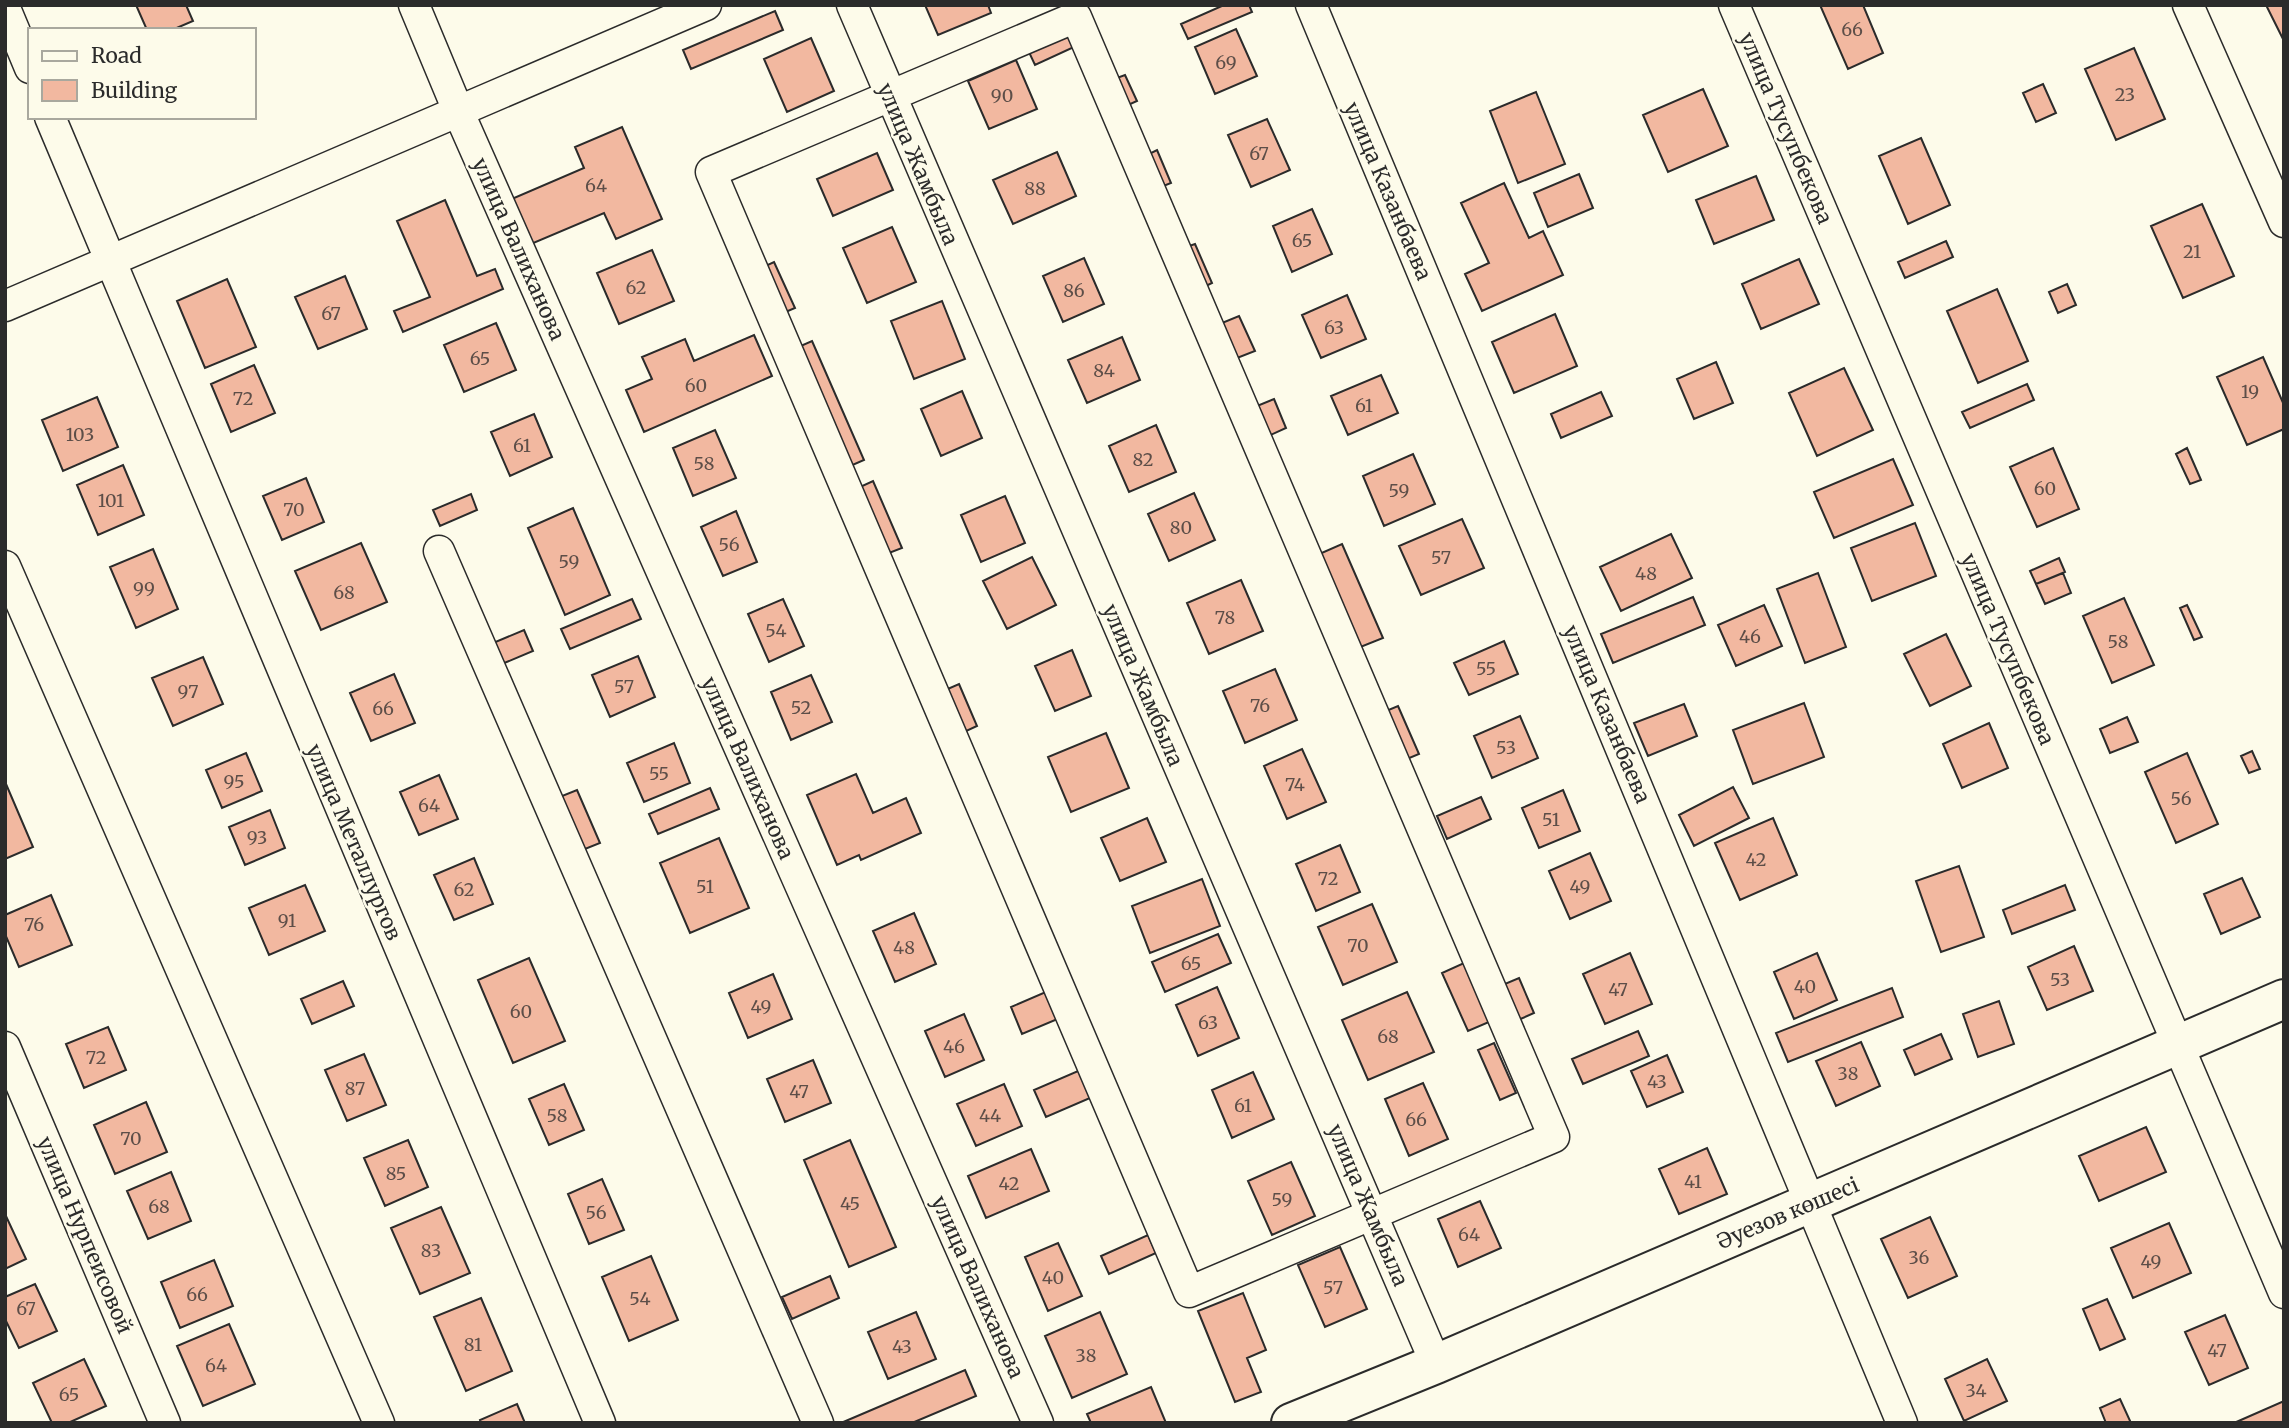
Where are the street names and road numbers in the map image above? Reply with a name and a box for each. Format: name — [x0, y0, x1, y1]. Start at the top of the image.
street label: улица Тусупбекова — [1733, 28, 1839, 228]
street label: улица Жамбыла — [872, 79, 964, 249]
street label: улица Казанбаева — [1338, 98, 1438, 284]
street label: улица Валиханова — [467, 154, 571, 344]
street label: улица Тусупбекова — [1955, 549, 2061, 749]
street label: улица Жамбыла — [1097, 600, 1189, 770]
street label: улица Казанбаева — [1557, 621, 1657, 807]
street label: улица Валиханова — [696, 673, 800, 863]
street label: улица Металлургов — [300, 740, 408, 944]
street label: улица Жамбыла — [1322, 1120, 1414, 1290]
street label: улица Нурпеисовой — [31, 1132, 139, 1338]
street label: Әуезов көшесі — [1713, 1171, 1863, 1255]
street label: улица Валиханова — [926, 1192, 1030, 1382]

